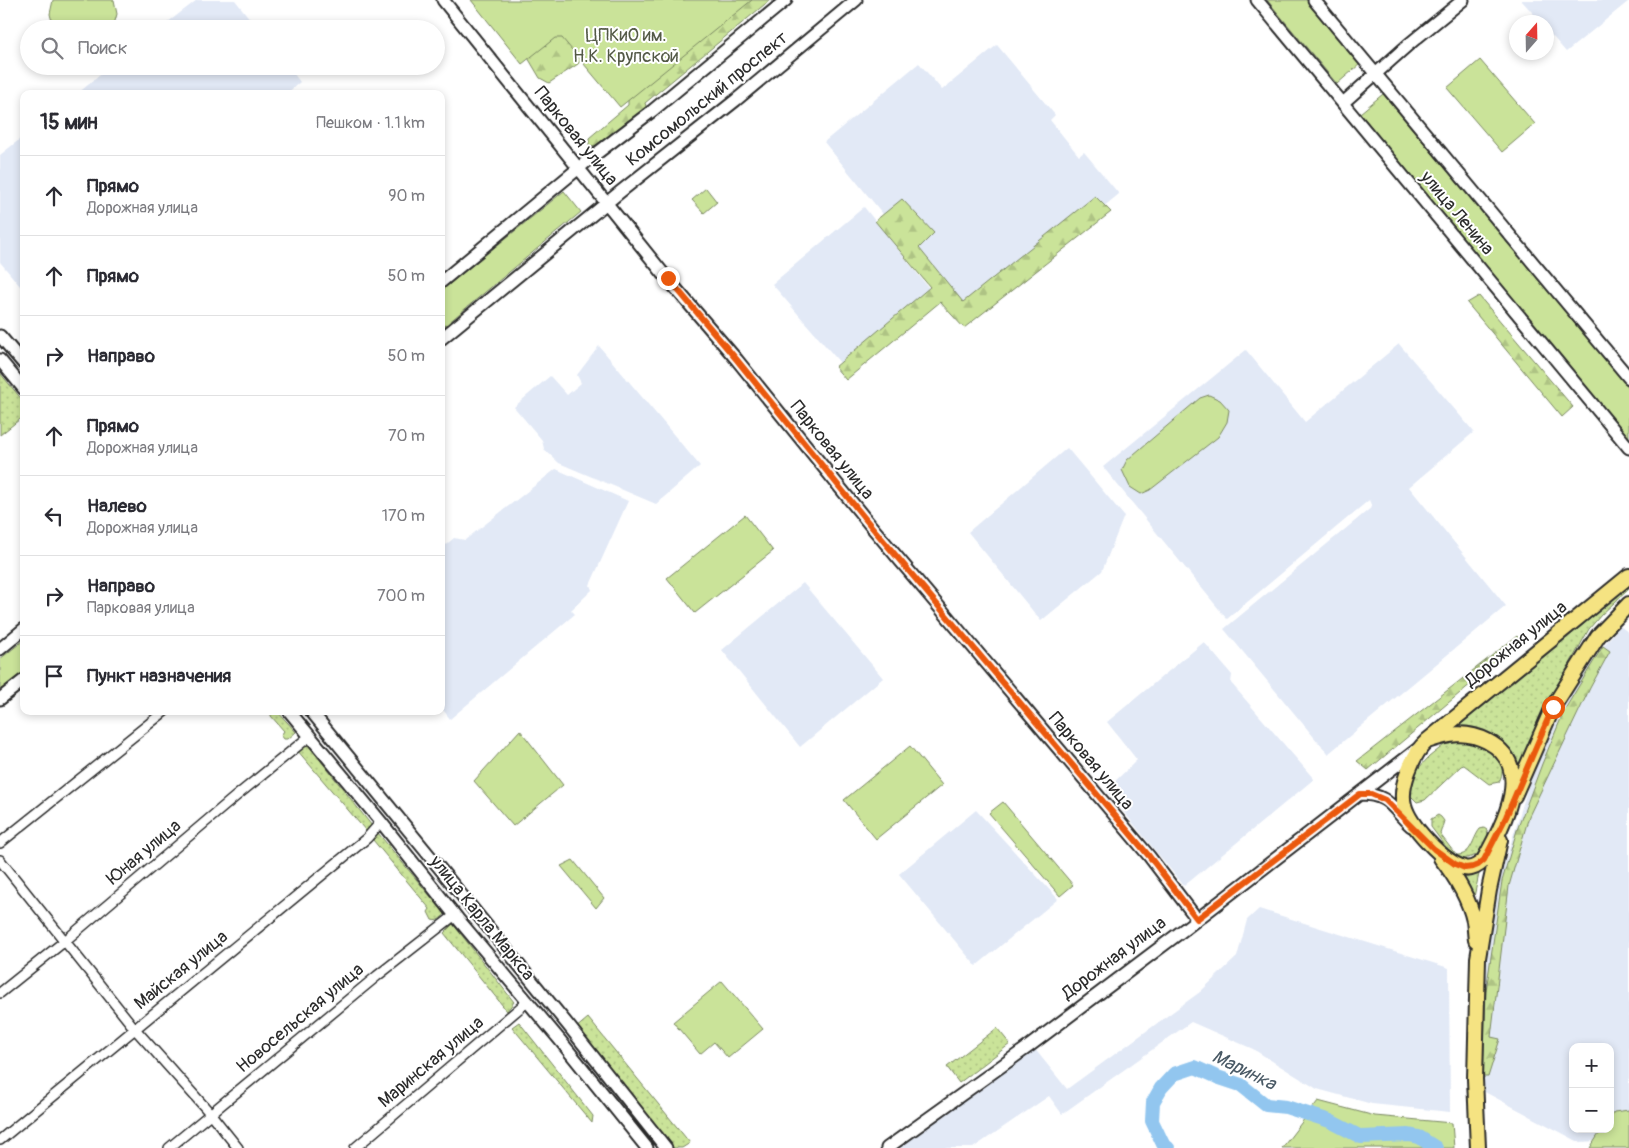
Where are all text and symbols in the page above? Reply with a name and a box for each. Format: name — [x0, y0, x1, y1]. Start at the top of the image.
north arrow — [1509, 15, 1554, 60]
search box — [20, 20, 445, 75]
park label: ЦПКиО им. Н.К. Крупской — [573, 24, 679, 68]
street label: Комсомольский проспект — [621, 27, 793, 171]
icon: search — [38, 34, 66, 62]
text: Поиск — [78, 36, 128, 60]
street label: Парковая улица — [529, 82, 623, 190]
text: 15 мин — [40, 109, 98, 136]
text: Пешком · 1.1 km — [316, 113, 425, 133]
street label: улица Ленина — [1415, 165, 1499, 260]
text: Прямо — [87, 174, 139, 198]
icon: ahead — [40, 182, 68, 210]
text: 90 m — [388, 186, 425, 206]
text: Дорожная улица — [87, 198, 198, 218]
icon: ahead — [40, 262, 68, 290]
text: Прямо — [87, 264, 139, 288]
text: 50 m — [388, 266, 425, 286]
route end — [657, 267, 680, 290]
icon: right — [40, 342, 68, 370]
text: Направо — [87, 344, 155, 368]
text: 50 m — [388, 346, 425, 366]
street label: Парковая улица — [785, 396, 879, 504]
text: Прямо — [87, 414, 139, 438]
icon: ahead — [40, 422, 68, 450]
text: 70 m — [388, 426, 425, 446]
text: Дорожная улица — [87, 438, 198, 458]
text: Налево — [87, 494, 147, 518]
icon: left — [40, 502, 68, 530]
text: 170 m — [382, 506, 425, 526]
text: Дорожная улица — [87, 518, 198, 538]
text: Направо — [87, 574, 155, 598]
icon: right — [40, 582, 68, 610]
text: 700 m — [377, 586, 425, 606]
street label: Дорожная улица — [1460, 596, 1572, 693]
text: Парковая улица — [87, 598, 195, 618]
icon: arrive — [40, 662, 68, 690]
text: Пункт назначения — [87, 664, 231, 688]
route start — [1542, 696, 1565, 719]
street label: Парковая улица — [1043, 707, 1139, 815]
street label: Юная улица — [102, 814, 186, 890]
street label: улица Карла Маркса — [424, 850, 539, 985]
street label: Дорожная улица — [1056, 911, 1171, 1005]
street label: Майская улица — [129, 925, 233, 1015]
street label: Новосельская улица — [232, 958, 368, 1078]
street label: Маринская улица — [374, 1011, 488, 1113]
map controls — [1569, 1043, 1614, 1133]
button: + — [1569, 1043, 1614, 1088]
water label: Маринка — [1208, 1044, 1281, 1096]
button: − — [1569, 1088, 1614, 1133]

